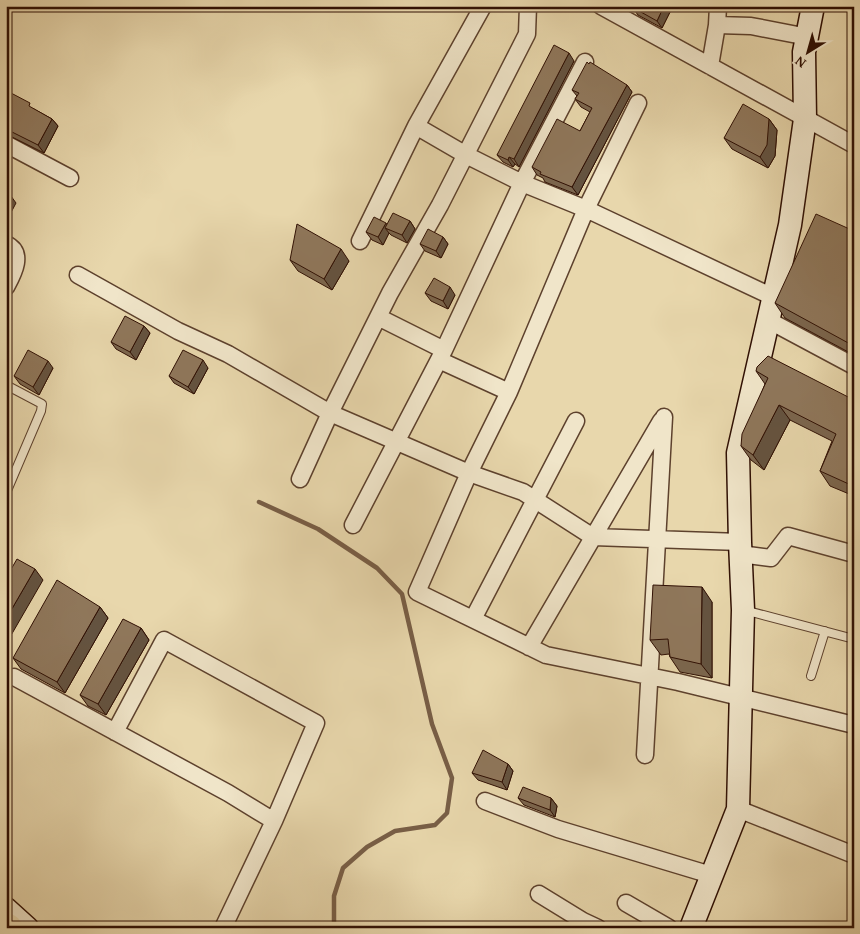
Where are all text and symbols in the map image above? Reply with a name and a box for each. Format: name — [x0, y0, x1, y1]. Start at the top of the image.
north arrow — [782, 28, 832, 78]
text: N — [790, 51, 810, 73]

